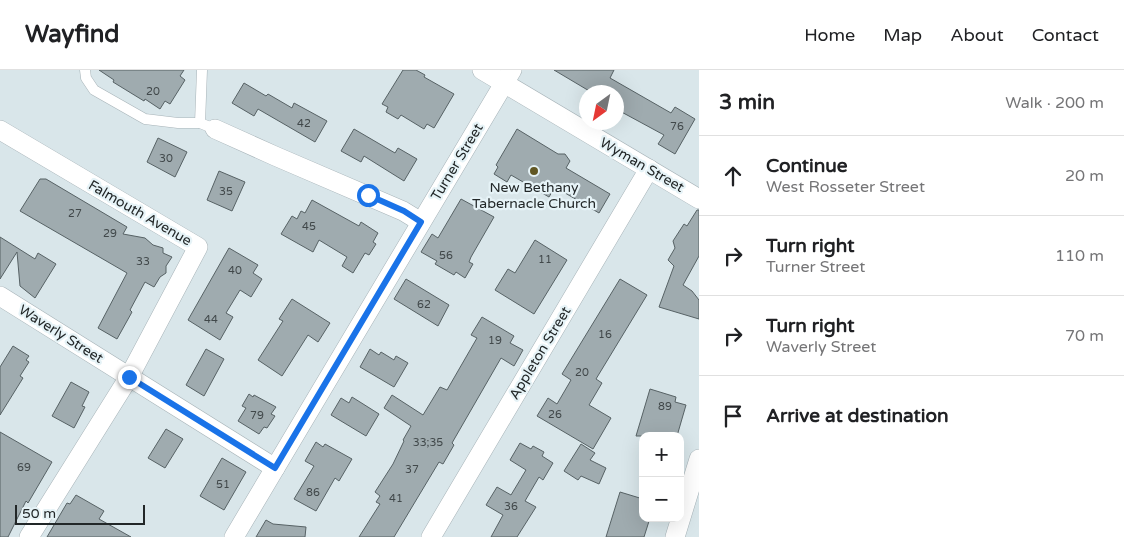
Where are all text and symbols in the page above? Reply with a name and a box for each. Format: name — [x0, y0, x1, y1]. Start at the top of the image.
text: Wayfind — [25, 20, 120, 49]
text: Home — [804, 24, 855, 46]
text: Map — [883, 24, 922, 46]
text: About — [950, 24, 1004, 46]
text: Contact — [1032, 24, 1099, 46]
house number: 20 — [146, 85, 160, 98]
north arrow — [579, 85, 624, 130]
text: 3 min — [719, 90, 775, 115]
text: Walk · 200 m — [1005, 93, 1104, 113]
house number: 42 — [297, 117, 311, 130]
street label: Turner Street — [427, 120, 487, 204]
house number: 76 — [670, 120, 684, 133]
street label: Wyman Street — [597, 134, 688, 196]
house number: 30 — [159, 152, 173, 165]
text: Continue — [766, 155, 848, 177]
icon: ahead — [719, 162, 747, 190]
marker: New Bethany Tabernacle Church — [528, 165, 540, 177]
text: 20 m — [1065, 166, 1104, 186]
street label: Falmouth Avenue — [85, 177, 195, 249]
text: West Rosseter Street — [766, 177, 925, 197]
place label: New Bethany Tabernacle Church — [472, 179, 596, 212]
route start — [357, 184, 380, 207]
house number: 35 — [219, 185, 233, 198]
house number: 27 — [68, 207, 82, 220]
house number: 45 — [302, 220, 316, 233]
house number: 29 — [103, 227, 117, 240]
text: Turn right — [766, 235, 854, 257]
icon: right — [719, 242, 747, 270]
text: 110 m — [1055, 246, 1104, 266]
house number: 56 — [439, 249, 453, 262]
house number: 11 — [538, 253, 552, 266]
house number: 33 — [136, 255, 150, 268]
text: Turner Street — [766, 257, 865, 277]
house number: 40 — [228, 264, 242, 277]
house number: 62 — [417, 298, 431, 311]
street label: Waverly Street — [16, 301, 107, 367]
street label: Appleton Street — [506, 303, 575, 403]
house number: 44 — [204, 313, 218, 326]
text: Turn right — [766, 315, 854, 337]
icon: right — [719, 322, 747, 350]
text: 70 m — [1065, 326, 1104, 346]
house number: 16 — [598, 328, 612, 341]
house number: 19 — [488, 334, 502, 347]
text: Waverly Street — [766, 337, 876, 357]
route end — [118, 366, 141, 389]
house number: 20 — [575, 366, 589, 379]
house number: 89 — [658, 400, 672, 413]
icon: arrive — [719, 402, 747, 430]
text: Arrive at destination — [766, 405, 949, 427]
house number: 26 — [548, 408, 562, 421]
house number: 79 — [250, 409, 264, 422]
map controls — [639, 432, 684, 522]
button: + — [639, 432, 684, 477]
house number: 33;35 — [413, 436, 443, 449]
house number: 69 — [17, 461, 31, 474]
house number: 37 — [405, 463, 419, 476]
button: − — [639, 477, 684, 522]
house number: 51 — [216, 478, 230, 491]
house number: 86 — [306, 486, 320, 499]
house number: 41 — [389, 492, 403, 505]
house number: 36 — [504, 500, 518, 513]
scale bar — [15, 502, 145, 525]
text: 50 m — [22, 505, 56, 522]

